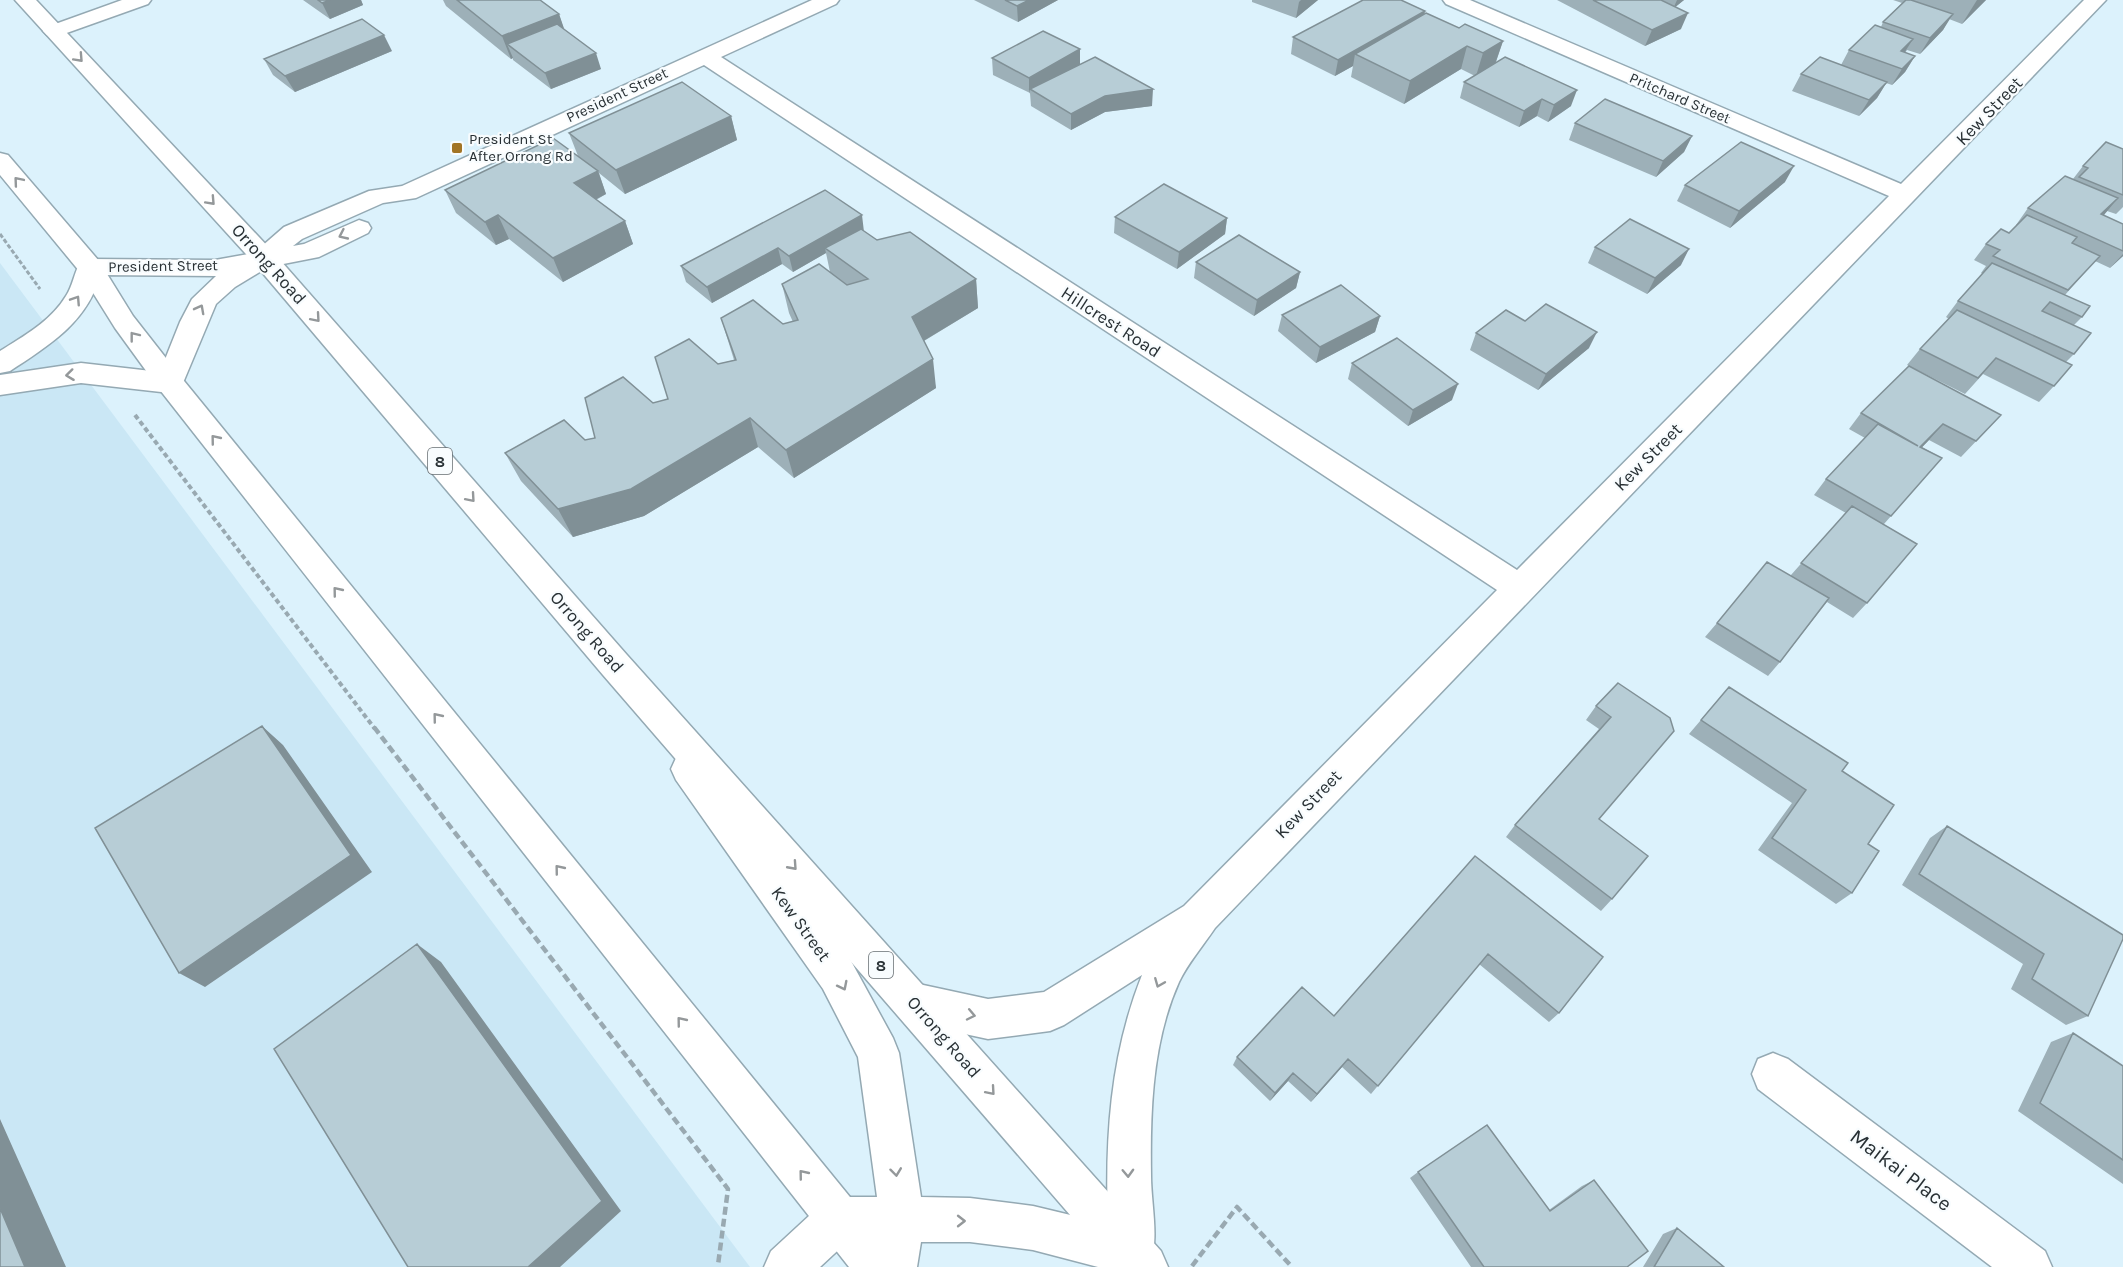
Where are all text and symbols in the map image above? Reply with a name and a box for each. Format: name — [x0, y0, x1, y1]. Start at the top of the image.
one-way arrow — [72, 51, 83, 62]
street label: President Street — [563, 63, 671, 126]
street label: Pritchard Street — [1627, 69, 1734, 128]
street label: Kew Street — [1951, 72, 2027, 150]
place label: President St After Orrong Rd — [469, 130, 573, 165]
marker: President St After Orrong Rd — [450, 141, 464, 155]
one-way arrow — [14, 177, 25, 188]
one-way arrow — [204, 194, 215, 205]
street label: Orrong Road — [227, 219, 311, 309]
one-way arrow — [339, 228, 350, 240]
street label: President Street — [108, 256, 218, 276]
street label: Hillcrest Road — [1057, 282, 1165, 362]
one-way arrow — [68, 296, 80, 306]
one-way arrow — [193, 305, 204, 315]
one-way arrow — [309, 311, 320, 322]
one-way arrow — [131, 332, 142, 343]
one-way arrow — [65, 368, 75, 380]
street label: Kew Street — [1609, 418, 1687, 496]
one-way arrow — [212, 435, 223, 446]
road number: 8 — [428, 448, 452, 474]
one-way arrow — [464, 491, 475, 502]
one-way arrow — [333, 587, 344, 598]
street label: Orrong Road — [545, 587, 629, 677]
one-way arrow — [434, 713, 445, 724]
street label: Kew Street — [1270, 765, 1346, 843]
one-way arrow — [786, 859, 797, 870]
one-way arrow — [555, 865, 566, 876]
street label: Kew Street — [767, 882, 836, 966]
road number: 8 — [869, 952, 893, 978]
one-way arrow — [1154, 976, 1166, 987]
one-way arrow — [836, 980, 848, 991]
street label: Orrong Road — [902, 992, 986, 1082]
one-way arrow — [966, 1008, 976, 1021]
one-way arrow — [677, 1017, 688, 1028]
one-way arrow — [984, 1084, 995, 1095]
street label: Maikai Place — [1845, 1124, 1957, 1216]
one-way arrow — [889, 1167, 901, 1176]
one-way arrow — [799, 1169, 810, 1180]
one-way arrow — [1122, 1169, 1134, 1178]
one-way arrow — [956, 1214, 965, 1227]

